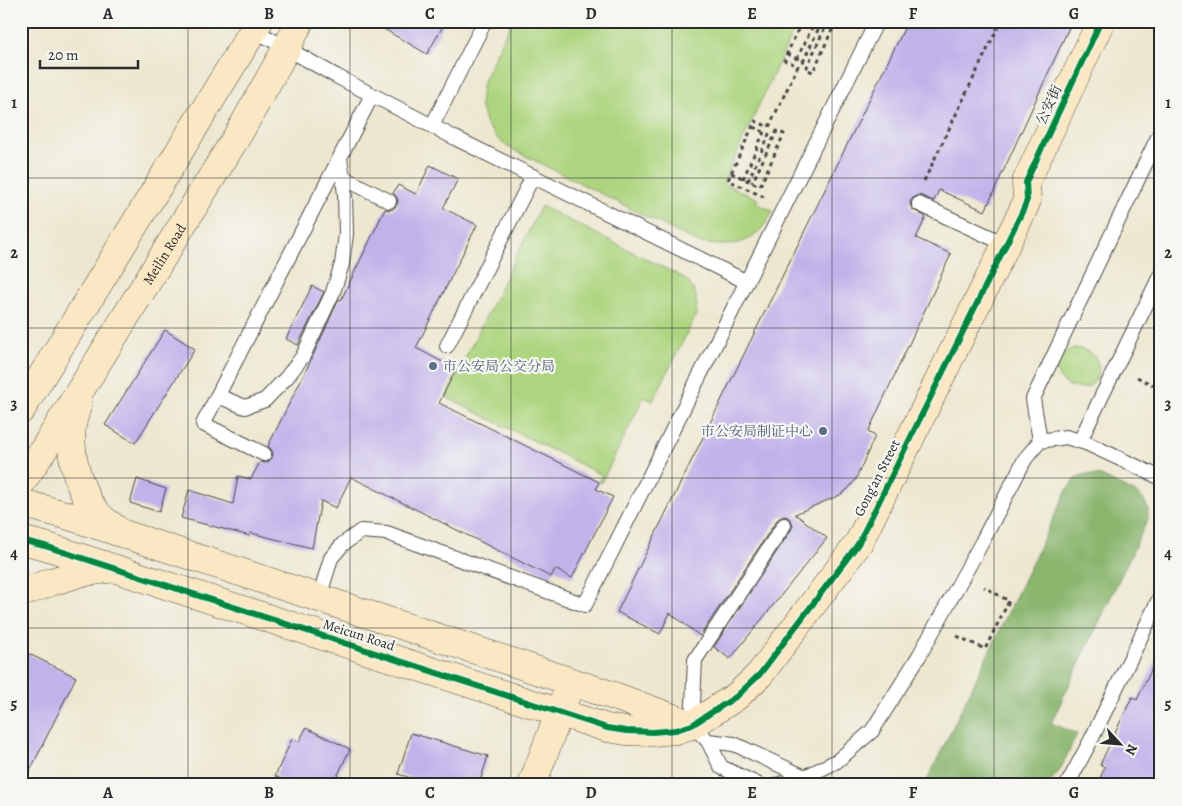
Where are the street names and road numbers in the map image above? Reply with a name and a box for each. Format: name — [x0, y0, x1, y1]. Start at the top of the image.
street label: 公安街 — [1032, 82, 1066, 128]
street label: Meilin Road — [138, 219, 191, 288]
street label: Gong'an Street — [849, 436, 905, 520]
street label: Meicun Road — [320, 614, 398, 656]

